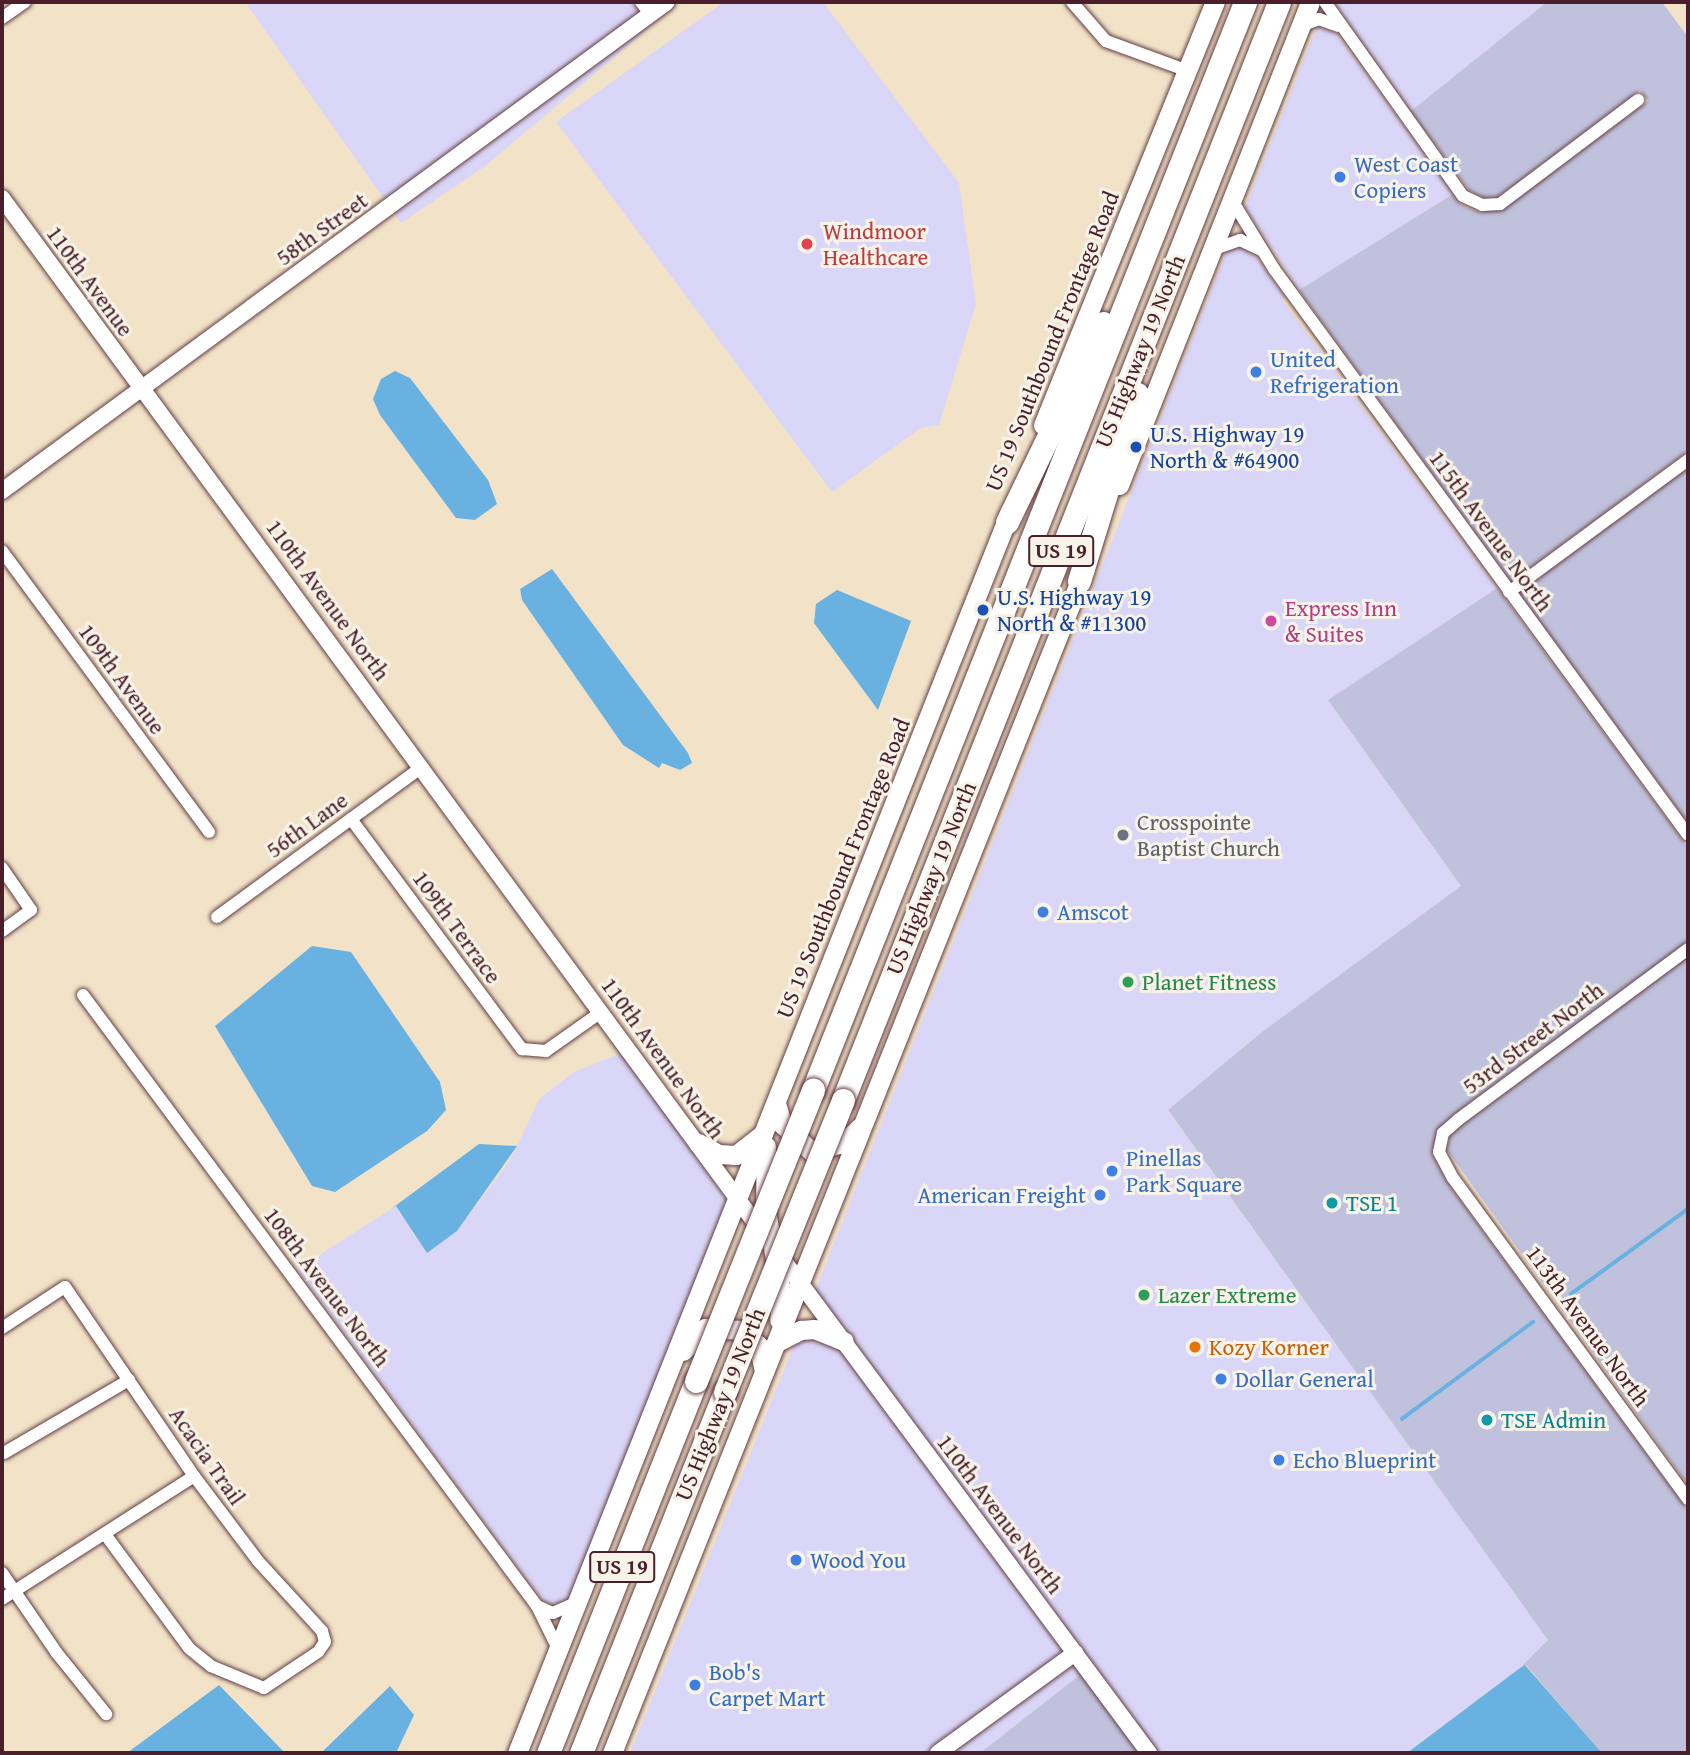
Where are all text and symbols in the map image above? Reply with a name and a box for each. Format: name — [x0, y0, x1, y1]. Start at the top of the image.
place label: West Coast Copiers — [1354, 150, 1458, 204]
marker: West Coast Copiers — [1332, 169, 1348, 185]
street label: 58th Street — [271, 187, 373, 271]
street label: US 19 Southbound Frontage Road — [979, 187, 1125, 495]
place label: Windmoor Healthcare — [823, 217, 928, 271]
street label: 110th Avenue — [41, 220, 139, 342]
marker: Windmoor Healthcare — [797, 234, 817, 254]
street label: US Highway 19 North — [1089, 251, 1191, 451]
place label: United Refrigeration — [1270, 345, 1399, 399]
marker: United Refrigeration — [1248, 364, 1264, 380]
place label: U.S. Highway 19 North & #64900 — [1150, 420, 1304, 474]
marker: U.S. Highway 19 North & #64900 — [1128, 439, 1144, 455]
street label: 115th Avenue North — [1423, 445, 1559, 617]
street label: 110th Avenue North — [260, 514, 396, 686]
road number: US 19 — [1028, 534, 1094, 568]
place label: U.S. Highway 19 North & #11300 — [997, 583, 1151, 637]
place label: Express Inn & Suites — [1285, 594, 1397, 648]
marker: U.S. Highway 19 North & #11300 — [975, 602, 991, 618]
marker: Express Inn & Suites — [1263, 613, 1279, 629]
street label: 109th Avenue — [73, 618, 171, 740]
street label: US 19 Southbound Frontage Road — [770, 714, 916, 1022]
street label: US Highway 19 North — [880, 778, 982, 978]
street label: 56th Lane — [261, 786, 353, 864]
place label: Crosspointe Baptist Church — [1137, 808, 1280, 862]
marker: Crosspointe Baptist Church — [1115, 827, 1131, 843]
street label: 109th Terrace — [407, 865, 507, 989]
place label: Amscot — [1057, 898, 1129, 926]
marker: Amscot — [1035, 904, 1051, 920]
place label: Planet Fitness — [1142, 968, 1276, 996]
street label: 110th Avenue North — [595, 972, 731, 1144]
marker: Planet Fitness — [1120, 974, 1136, 990]
street label: 53rd Street North — [1457, 976, 1609, 1100]
place label: Pinellas Park Square — [1126, 1144, 1242, 1198]
marker: Pinellas Park Square — [1104, 1163, 1120, 1179]
place label: American Freight — [917, 1181, 1086, 1209]
marker: American Freight — [1092, 1187, 1108, 1203]
place label: TSE 1 — [1346, 1189, 1398, 1217]
marker: TSE 1 — [1324, 1195, 1340, 1211]
street label: 108th Avenue North — [258, 1202, 396, 1372]
street label: 113th Avenue North — [1520, 1240, 1656, 1412]
place label: Lazer Extreme — [1158, 1281, 1296, 1309]
marker: Lazer Extreme — [1136, 1287, 1152, 1303]
street label: US Highway 19 North — [669, 1304, 771, 1504]
place label: Kozy Korner — [1209, 1333, 1329, 1361]
marker: Kozy Korner — [1187, 1339, 1203, 1355]
place label: Dollar General — [1235, 1365, 1374, 1393]
marker: Dollar General — [1213, 1371, 1229, 1387]
street label: Acacia Trail — [163, 1402, 251, 1510]
place label: TSE Admin — [1501, 1406, 1606, 1434]
marker: TSE Admin — [1479, 1412, 1495, 1428]
street label: 110th Avenue North — [931, 1429, 1069, 1599]
place label: Echo Blueprint — [1293, 1446, 1436, 1474]
marker: Echo Blueprint — [1271, 1452, 1287, 1468]
place label: Wood You — [810, 1546, 906, 1574]
road number: US 19 — [589, 1550, 655, 1584]
marker: Wood You — [788, 1552, 804, 1568]
place label: Bob's Carpet Mart — [709, 1658, 826, 1712]
marker: Bob's Carpet Mart — [687, 1677, 703, 1693]

